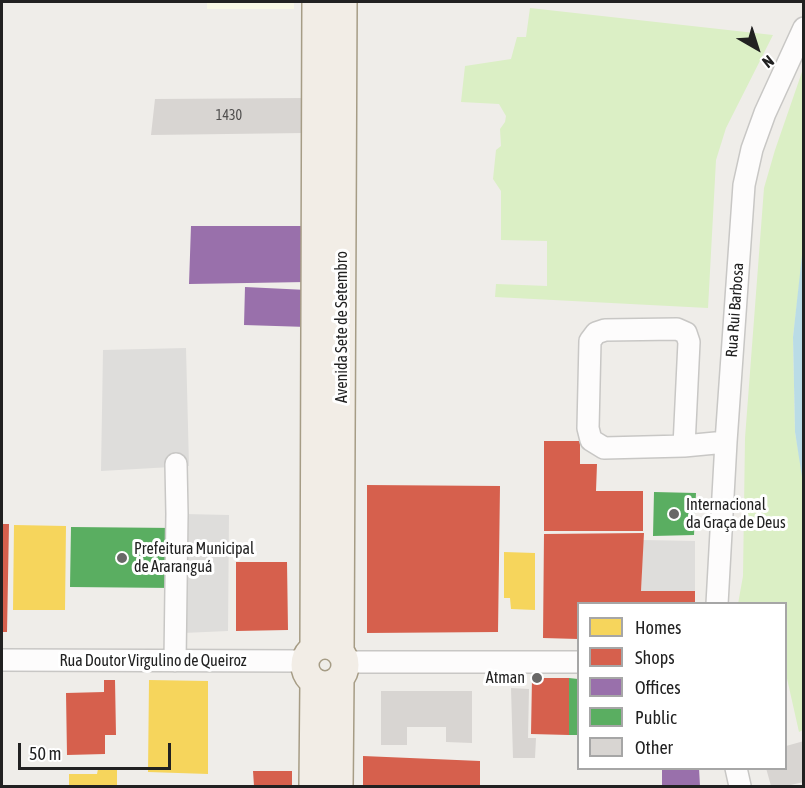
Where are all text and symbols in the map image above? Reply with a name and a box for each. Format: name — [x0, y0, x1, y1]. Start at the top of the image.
north arrow — [727, 18, 787, 78]
text: N — [759, 52, 778, 72]
house number: 1430 — [216, 108, 242, 124]
street label: Avenida Sete de Setembro — [332, 251, 352, 403]
street label: Rua Rui Barbosa — [722, 262, 748, 358]
place label: Internacional da Graça de Deus — [686, 495, 786, 533]
marker: Internacional da Graça de Deus — [667, 507, 681, 521]
place label: Prefeitura Municipal de Araranguá — [134, 539, 254, 577]
marker: Prefeitura Municipal de Araranguá — [115, 551, 129, 565]
legend — [577, 602, 787, 770]
text: Homes — [635, 617, 681, 638]
text: Shops — [635, 647, 675, 668]
street label: Rua Doutor Virgulino de Queiroz — [59, 651, 247, 671]
place label: Atman — [486, 668, 525, 688]
marker: Atman — [530, 671, 544, 685]
text: Offices — [635, 677, 681, 698]
text: Public — [635, 707, 677, 728]
scale bar — [21, 731, 174, 769]
text: Other — [635, 737, 673, 758]
text: 50 m — [29, 743, 61, 764]

